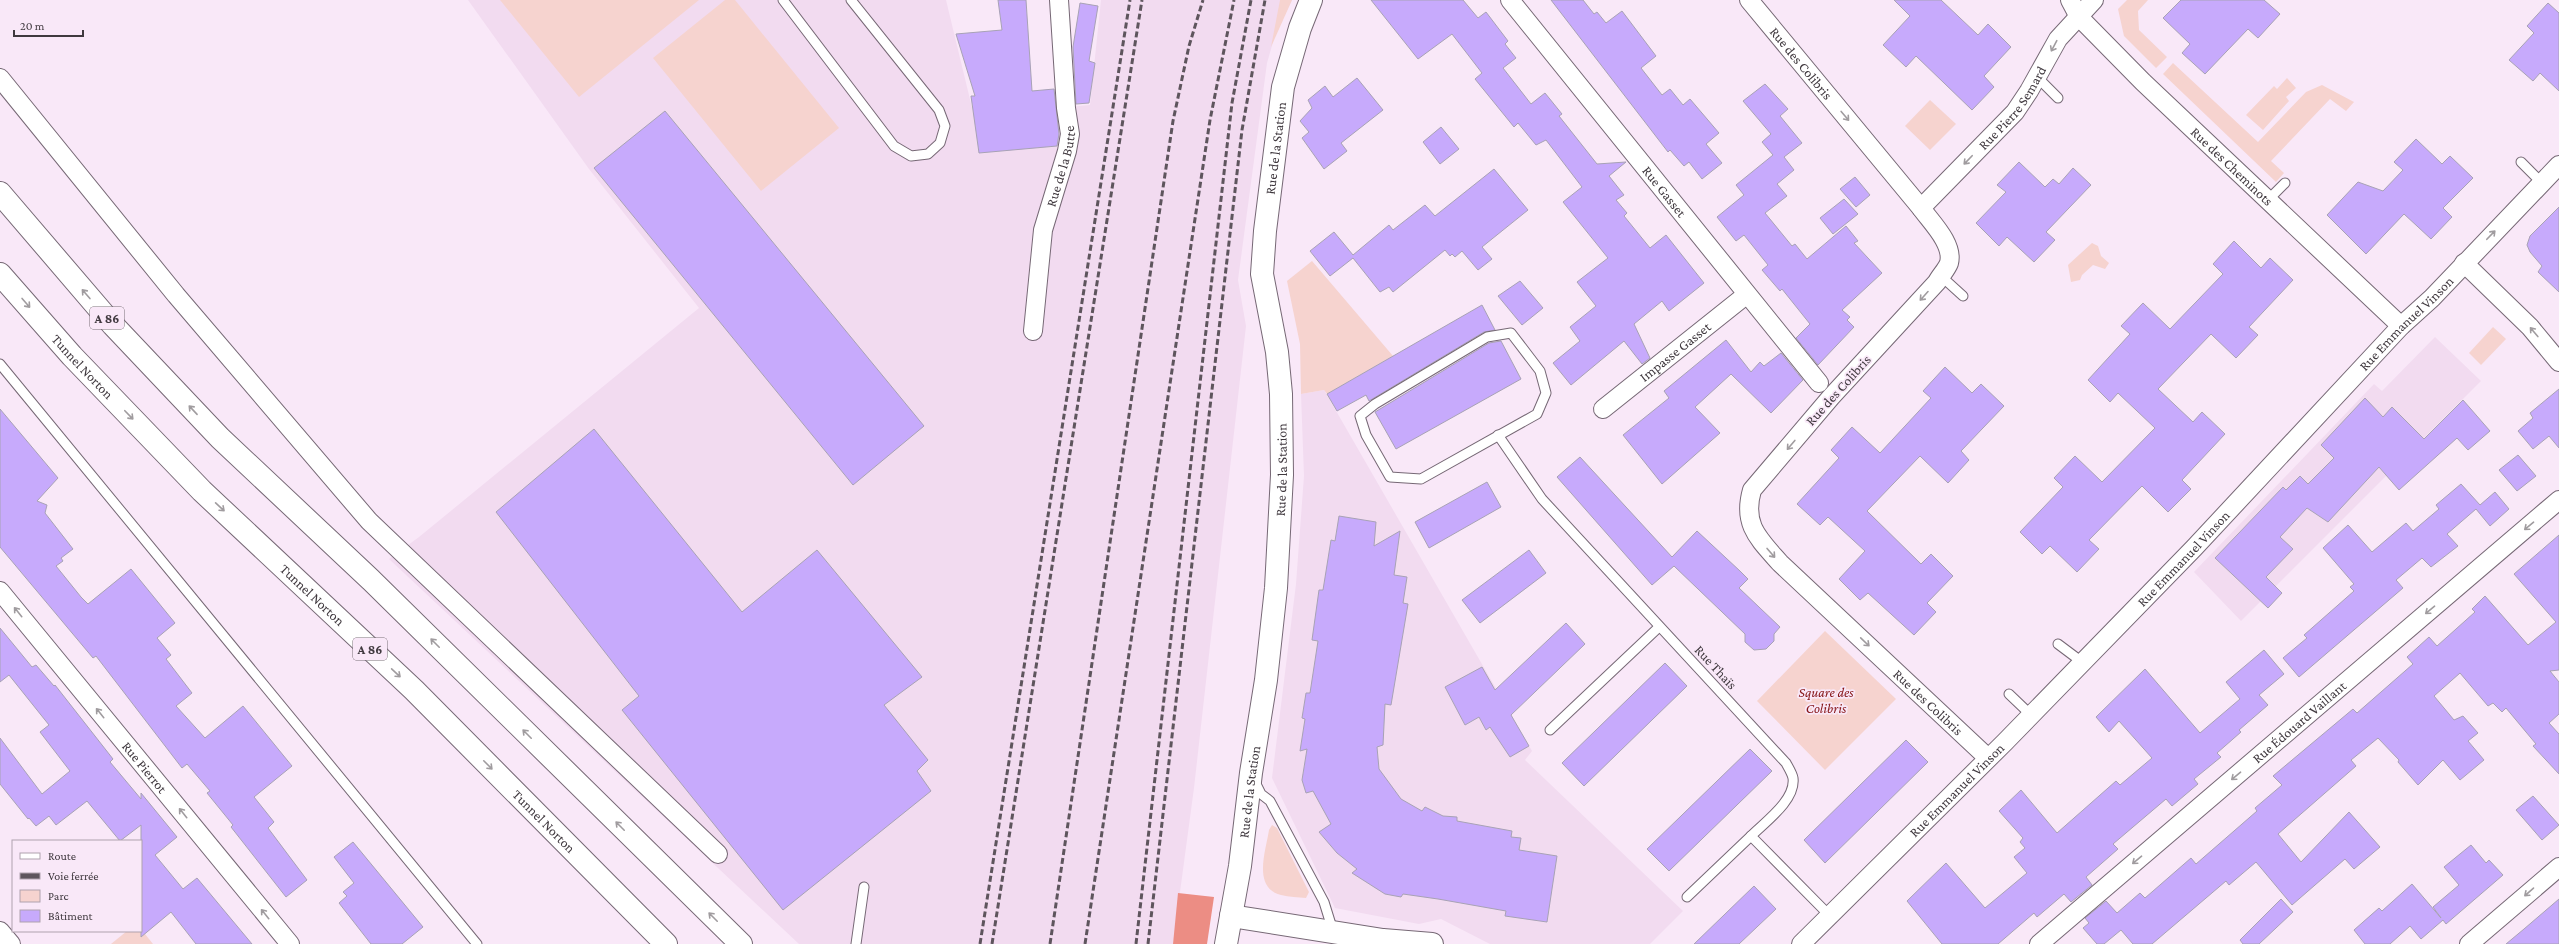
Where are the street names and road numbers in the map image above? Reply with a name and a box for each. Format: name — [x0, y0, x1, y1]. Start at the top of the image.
street label: Rue des Colibris — [1767, 24, 1836, 103]
street label: Rue Pierre Semard — [1975, 63, 2050, 153]
street label: Rue de la Station — [1262, 100, 1289, 195]
street label: Rue des Cheminots — [2188, 124, 2276, 209]
street label: Rue de la Butte — [1043, 125, 1078, 208]
street label: Rue Gasset — [1639, 163, 1690, 220]
street label: Rue Emmanuel Vinson — [2356, 272, 2457, 374]
road number: A 86 — [90, 307, 124, 329]
street label: Impasse Gasset — [1636, 318, 1714, 385]
street label: Tunnel Norton — [49, 331, 117, 402]
street label: Rue des Colibris — [1802, 351, 1874, 429]
street label: Rue de la Station — [1272, 423, 1290, 517]
street label: Rue Emmanuel Vinson — [2134, 507, 2233, 610]
street label: Tunnel Norton — [277, 561, 348, 629]
road number: A 86 — [353, 638, 387, 660]
street label: Rue Thaïs — [1692, 642, 1740, 692]
street label: Rue des Colibris — [1890, 666, 1966, 738]
street label: Rue Édouard Vaillant — [2249, 677, 2349, 766]
street label: Rue Pierrot — [119, 738, 171, 796]
street label: Rue Emmanuel Vinson — [1906, 739, 2008, 840]
street label: Rue de la Station — [1235, 744, 1263, 839]
street label: Tunnel Norton — [509, 786, 579, 856]

